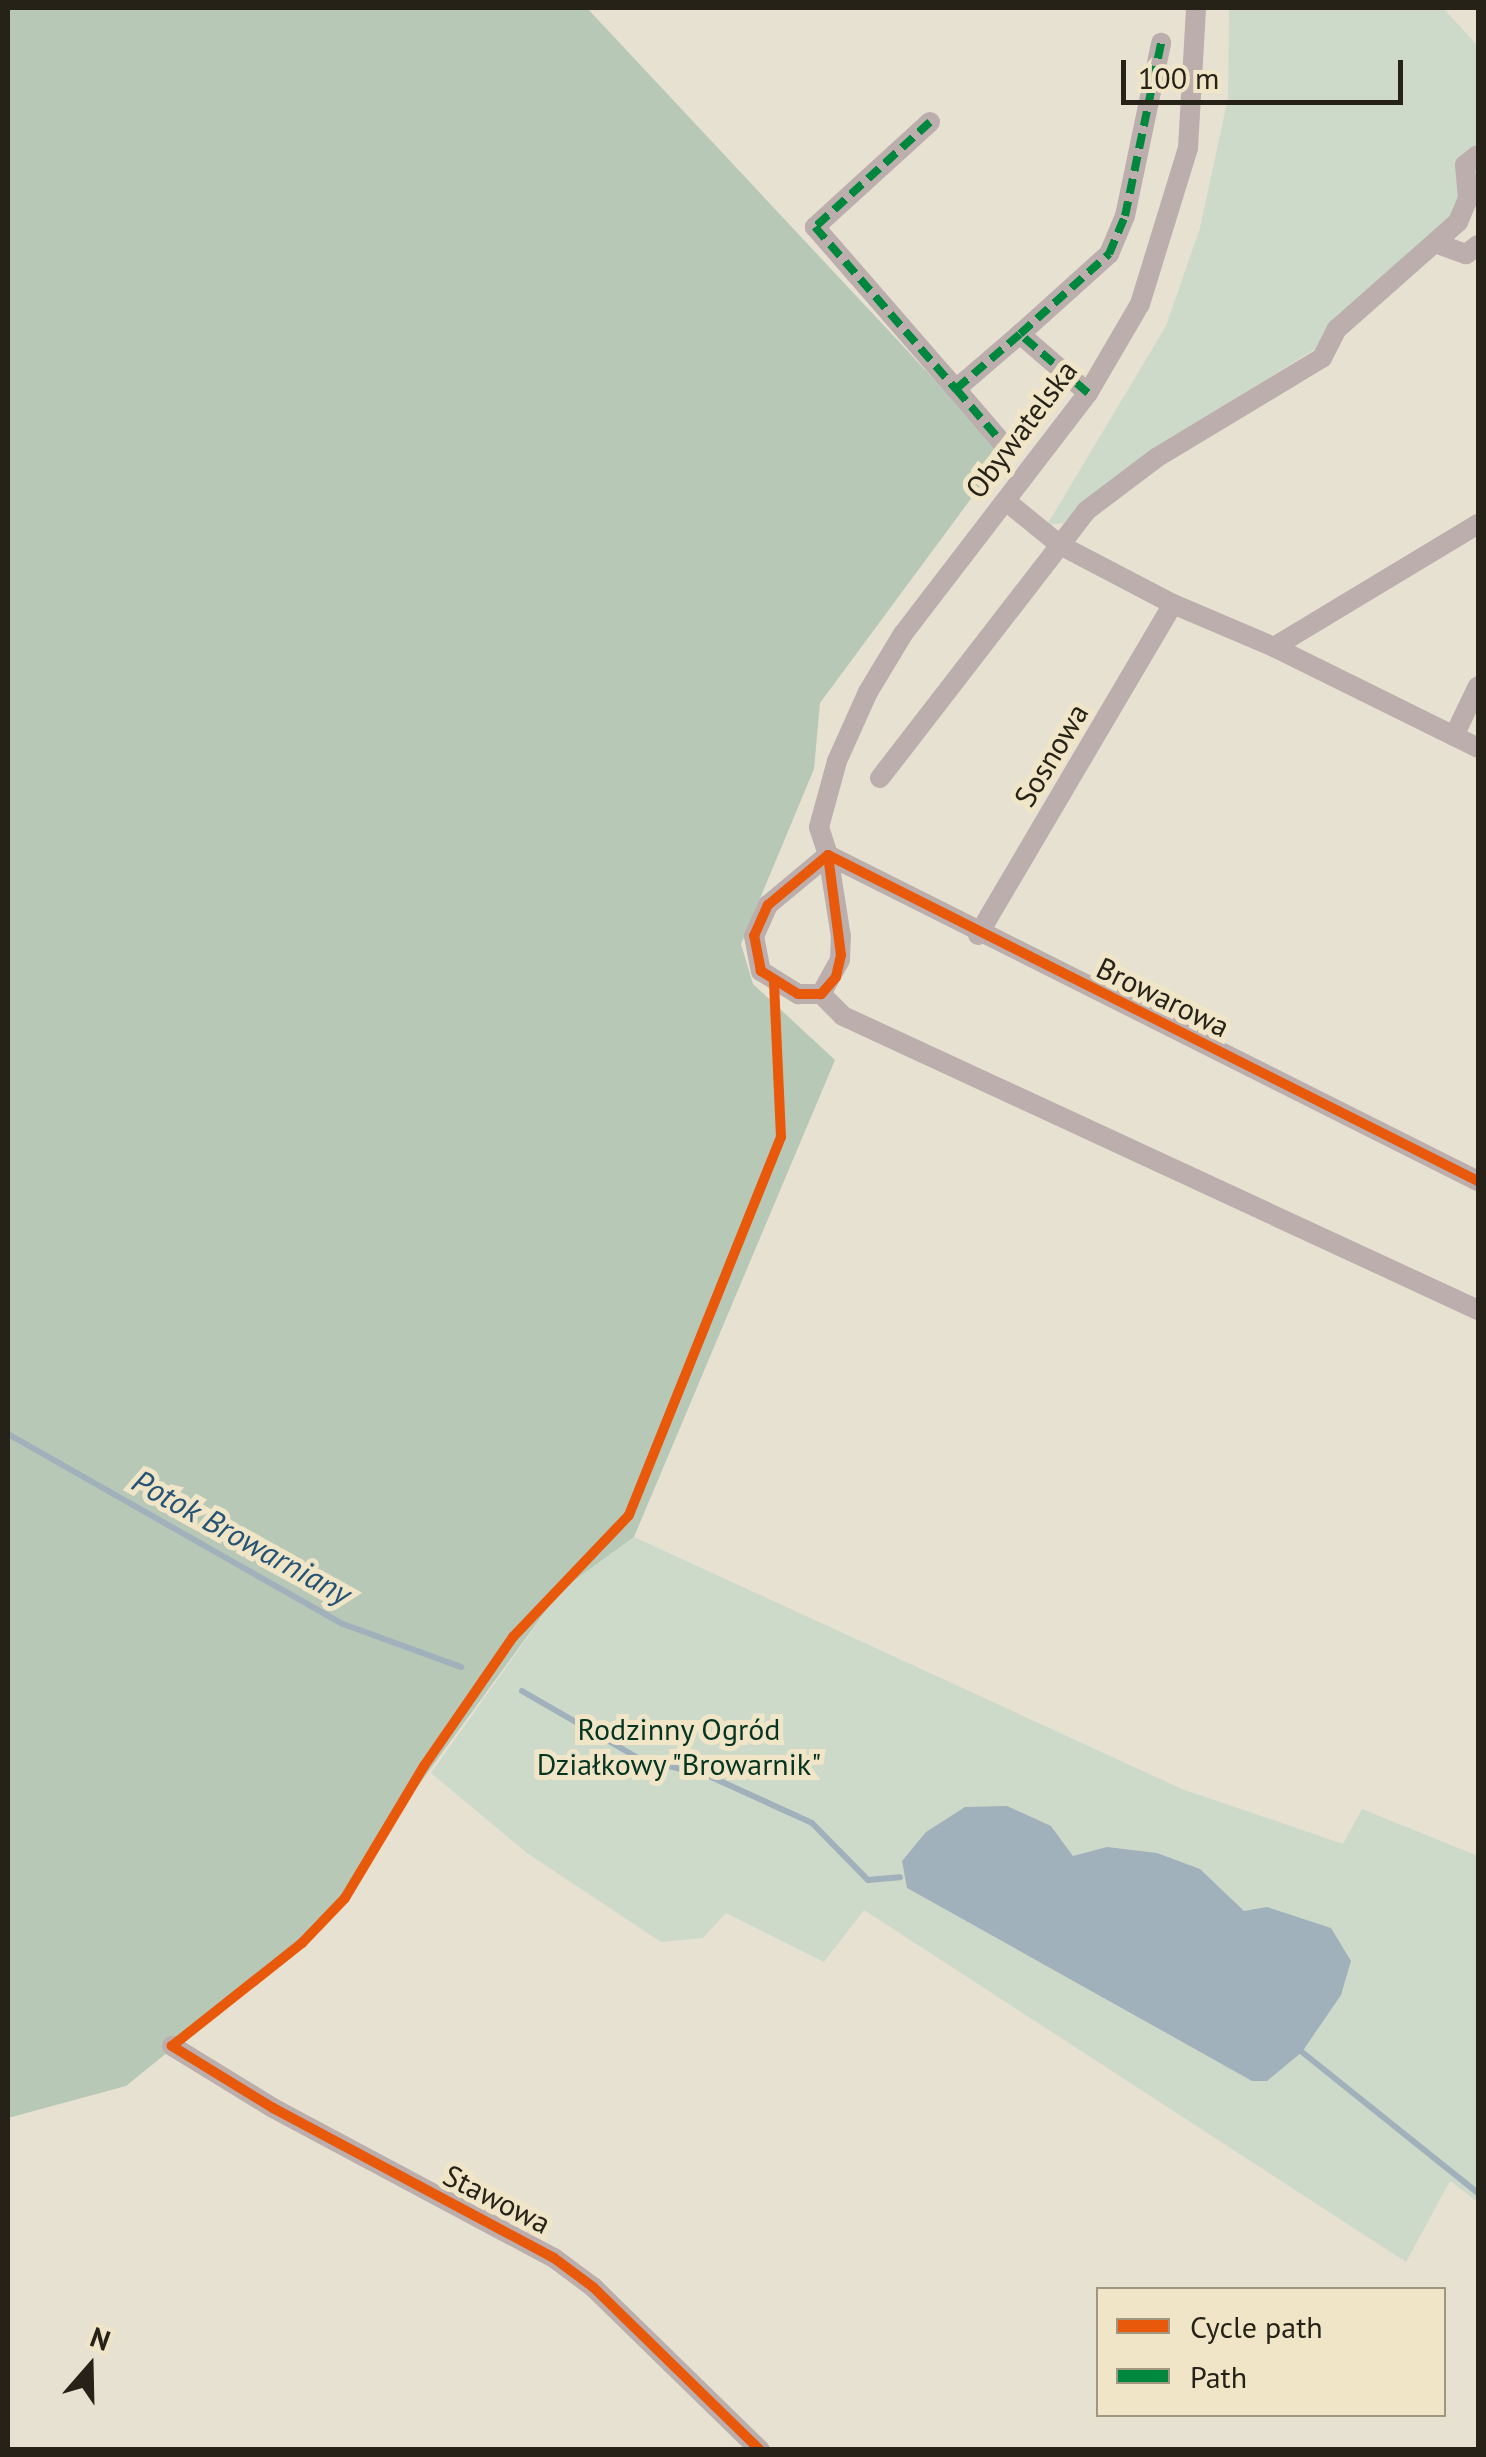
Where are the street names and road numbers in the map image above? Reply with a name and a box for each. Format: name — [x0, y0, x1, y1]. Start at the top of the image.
street label: Obywatelska — [958, 353, 1084, 505]
street label: Sosnowa — [1006, 697, 1096, 813]
street label: Browarowa — [1091, 949, 1235, 1045]
street label: Stawowa — [437, 2157, 557, 2241]

